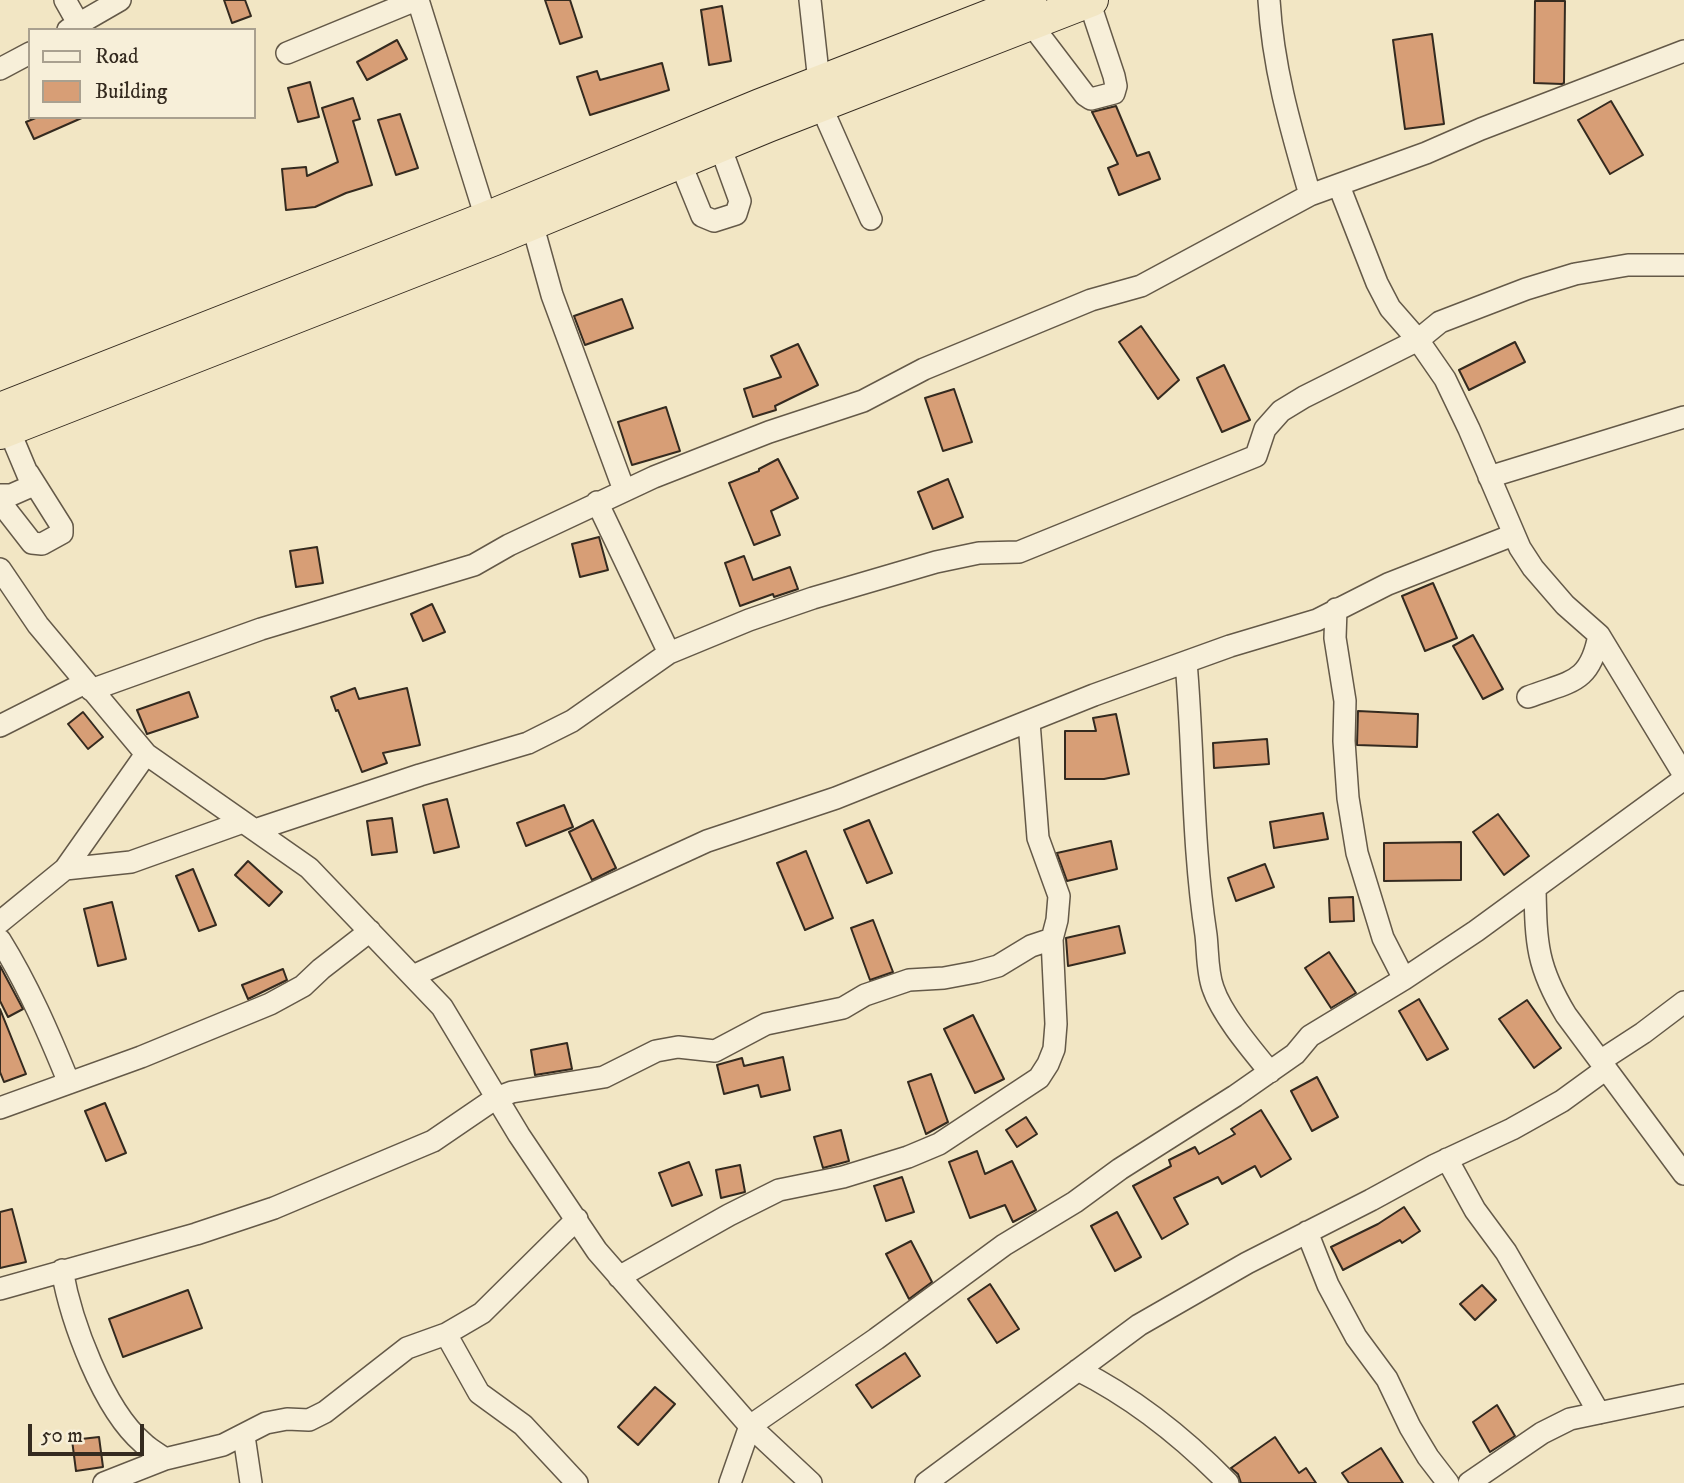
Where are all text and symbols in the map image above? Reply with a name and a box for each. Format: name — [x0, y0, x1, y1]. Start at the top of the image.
legend — [28, 28, 256, 119]
text: Road — [95, 44, 139, 70]
text: Building — [95, 79, 167, 105]
scale bar — [32, 1410, 147, 1454]
text: 50 m — [41, 1423, 83, 1449]

